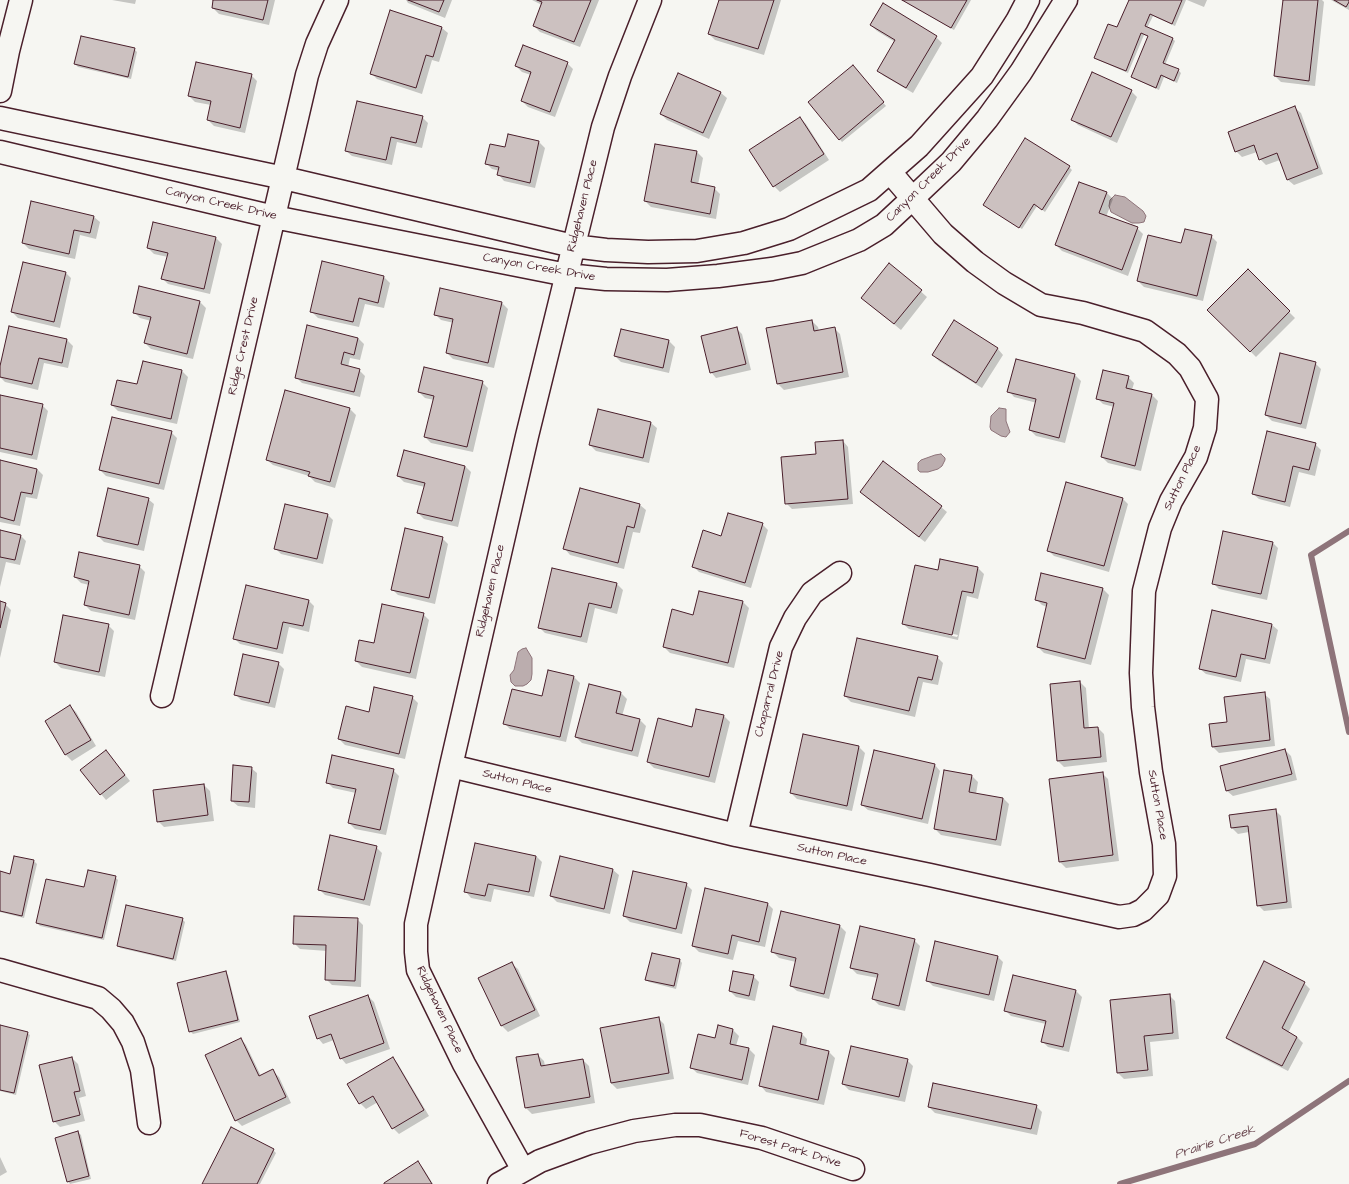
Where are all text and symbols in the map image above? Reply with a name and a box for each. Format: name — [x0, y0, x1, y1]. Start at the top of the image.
street label: Canyon Creek Drive — [884, 135, 974, 225]
street label: Ridgehaven Place — [565, 158, 601, 254]
street label: Canyon Creek Drive — [164, 184, 278, 224]
street label: Canyon Creek Drive — [482, 251, 596, 285]
street label: Ridge Crest Drive — [226, 296, 262, 396]
street label: Sutton Place — [1161, 443, 1205, 513]
street label: Ridgehaven Place — [473, 543, 509, 639]
street label: Chaparral Drive — [752, 649, 788, 739]
street label: Sutton Place — [481, 766, 553, 798]
street label: Sutton Place — [1144, 769, 1170, 841]
street label: Sutton Place — [796, 841, 868, 869]
street label: Ridgehaven Place — [413, 964, 465, 1056]
water label: Prairie Creek — [1173, 1123, 1257, 1163]
street label: Forest Park Drive — [738, 1127, 842, 1171]

